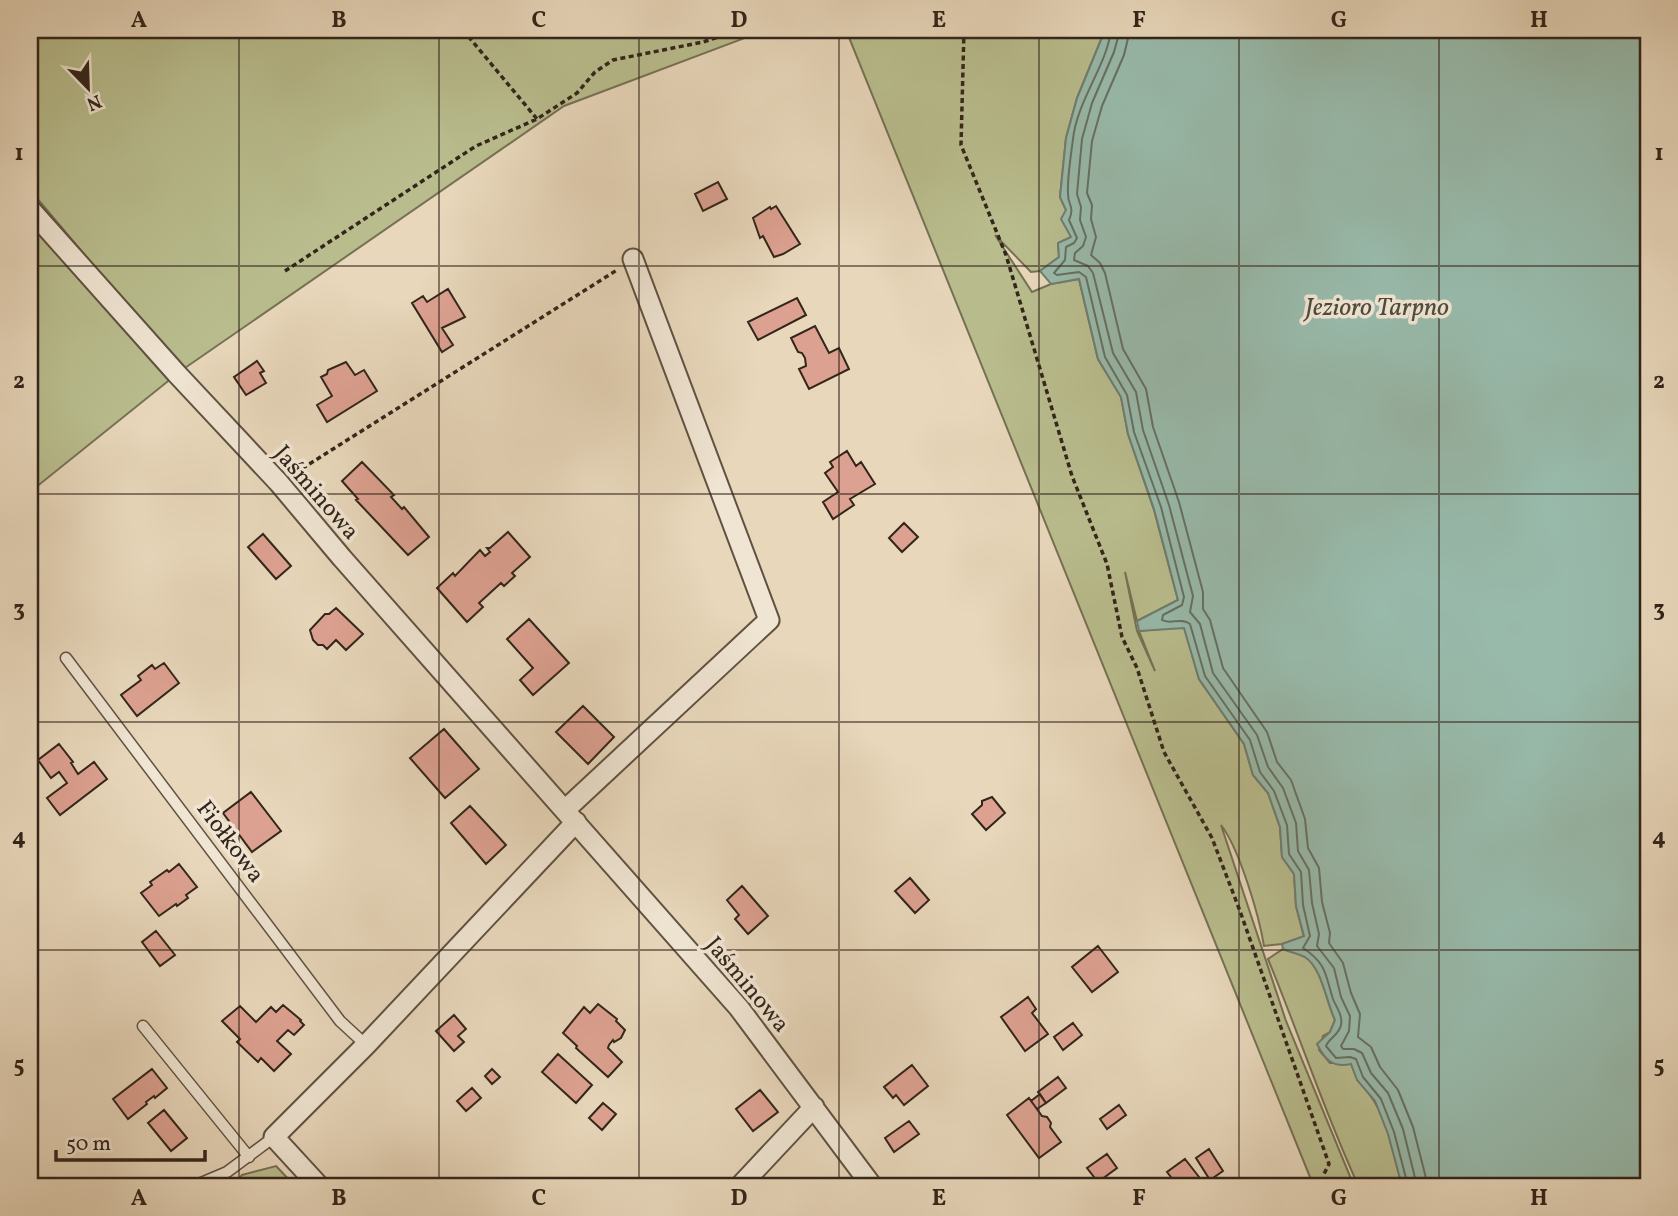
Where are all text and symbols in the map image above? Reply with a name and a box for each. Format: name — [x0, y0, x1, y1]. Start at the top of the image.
text: A — [131, 5, 147, 37]
text: B — [331, 5, 347, 37]
text: C — [532, 5, 546, 37]
text: D — [731, 5, 748, 37]
text: E — [932, 5, 946, 37]
text: F — [1132, 5, 1146, 37]
text: G — [1331, 5, 1347, 37]
text: H — [1530, 5, 1548, 37]
north arrow — [52, 52, 122, 122]
text: N — [82, 87, 105, 117]
text: 1 — [14, 138, 24, 170]
text: 1 — [1654, 138, 1664, 170]
water label: Jezioro Tarpno — [1302, 290, 1449, 326]
text: 2 — [13, 366, 25, 398]
text: 2 — [1653, 366, 1665, 398]
street label: Jaśminowa — [265, 438, 366, 548]
text: 3 — [13, 594, 25, 626]
text: 3 — [1653, 594, 1665, 626]
street label: Fiołkowa — [187, 794, 272, 891]
text: 4 — [12, 822, 26, 854]
text: 4 — [1652, 822, 1666, 854]
street label: Jaśminowa — [696, 930, 797, 1041]
text: 5 — [13, 1050, 25, 1082]
text: 5 — [1653, 1050, 1665, 1082]
scale bar — [56, 1118, 205, 1162]
text: 50 m — [66, 1130, 111, 1159]
text: A — [131, 1183, 147, 1215]
text: B — [331, 1183, 347, 1215]
text: C — [532, 1183, 546, 1215]
text: D — [731, 1183, 748, 1215]
text: E — [932, 1183, 946, 1215]
text: F — [1132, 1183, 1146, 1215]
text: G — [1331, 1183, 1347, 1215]
text: H — [1530, 1183, 1548, 1215]

